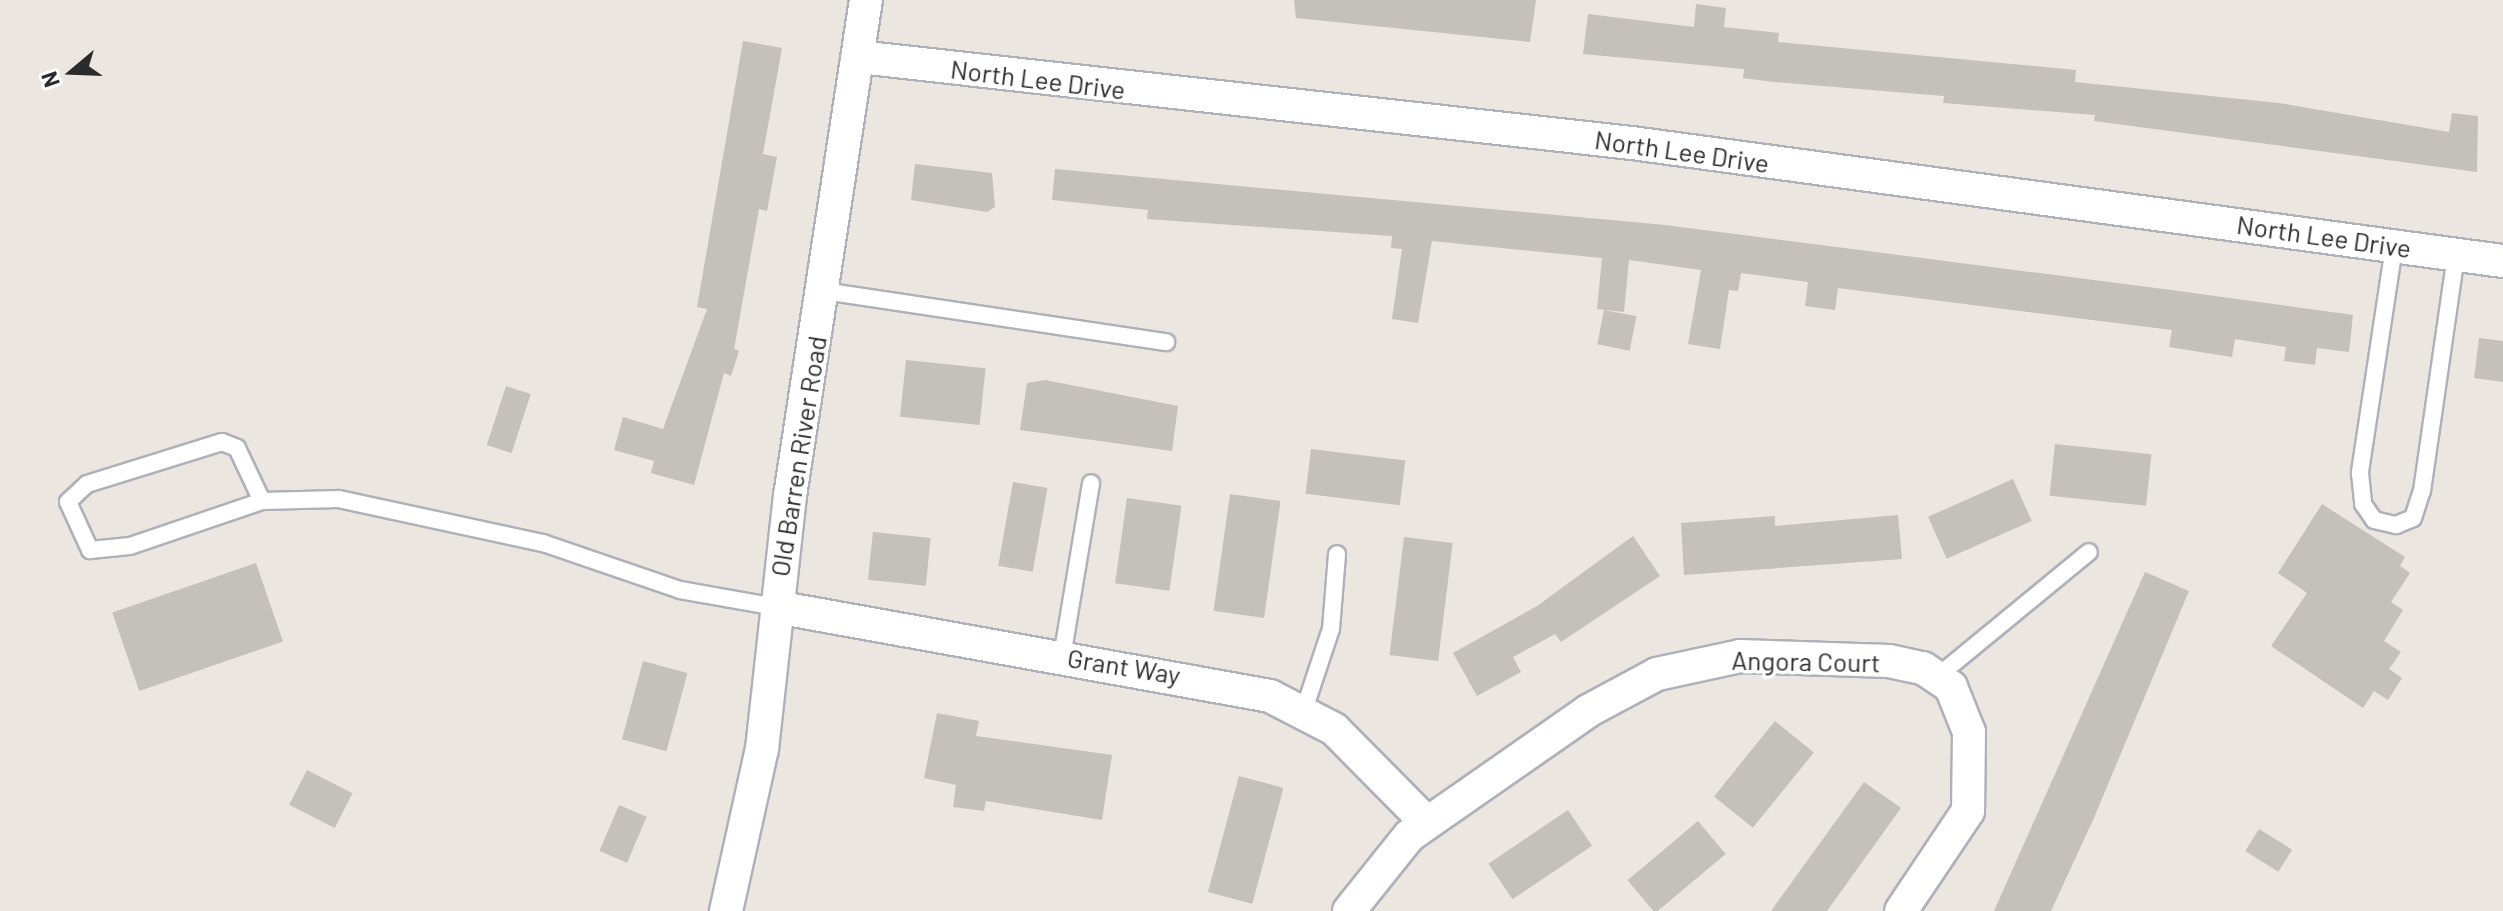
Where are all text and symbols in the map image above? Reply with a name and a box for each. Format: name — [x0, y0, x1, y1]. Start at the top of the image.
north arrow — [32, 32, 112, 112]
street label: North Lee Drive — [949, 53, 1127, 105]
text: N — [35, 69, 64, 91]
street label: North Lee Drive — [1593, 123, 1771, 179]
street label: North Lee Drive — [2235, 208, 2413, 264]
street label: Old Barren River Road — [764, 333, 832, 579]
street label: Grant Way — [1065, 642, 1183, 690]
street label: Angora Court — [1731, 644, 1881, 678]

